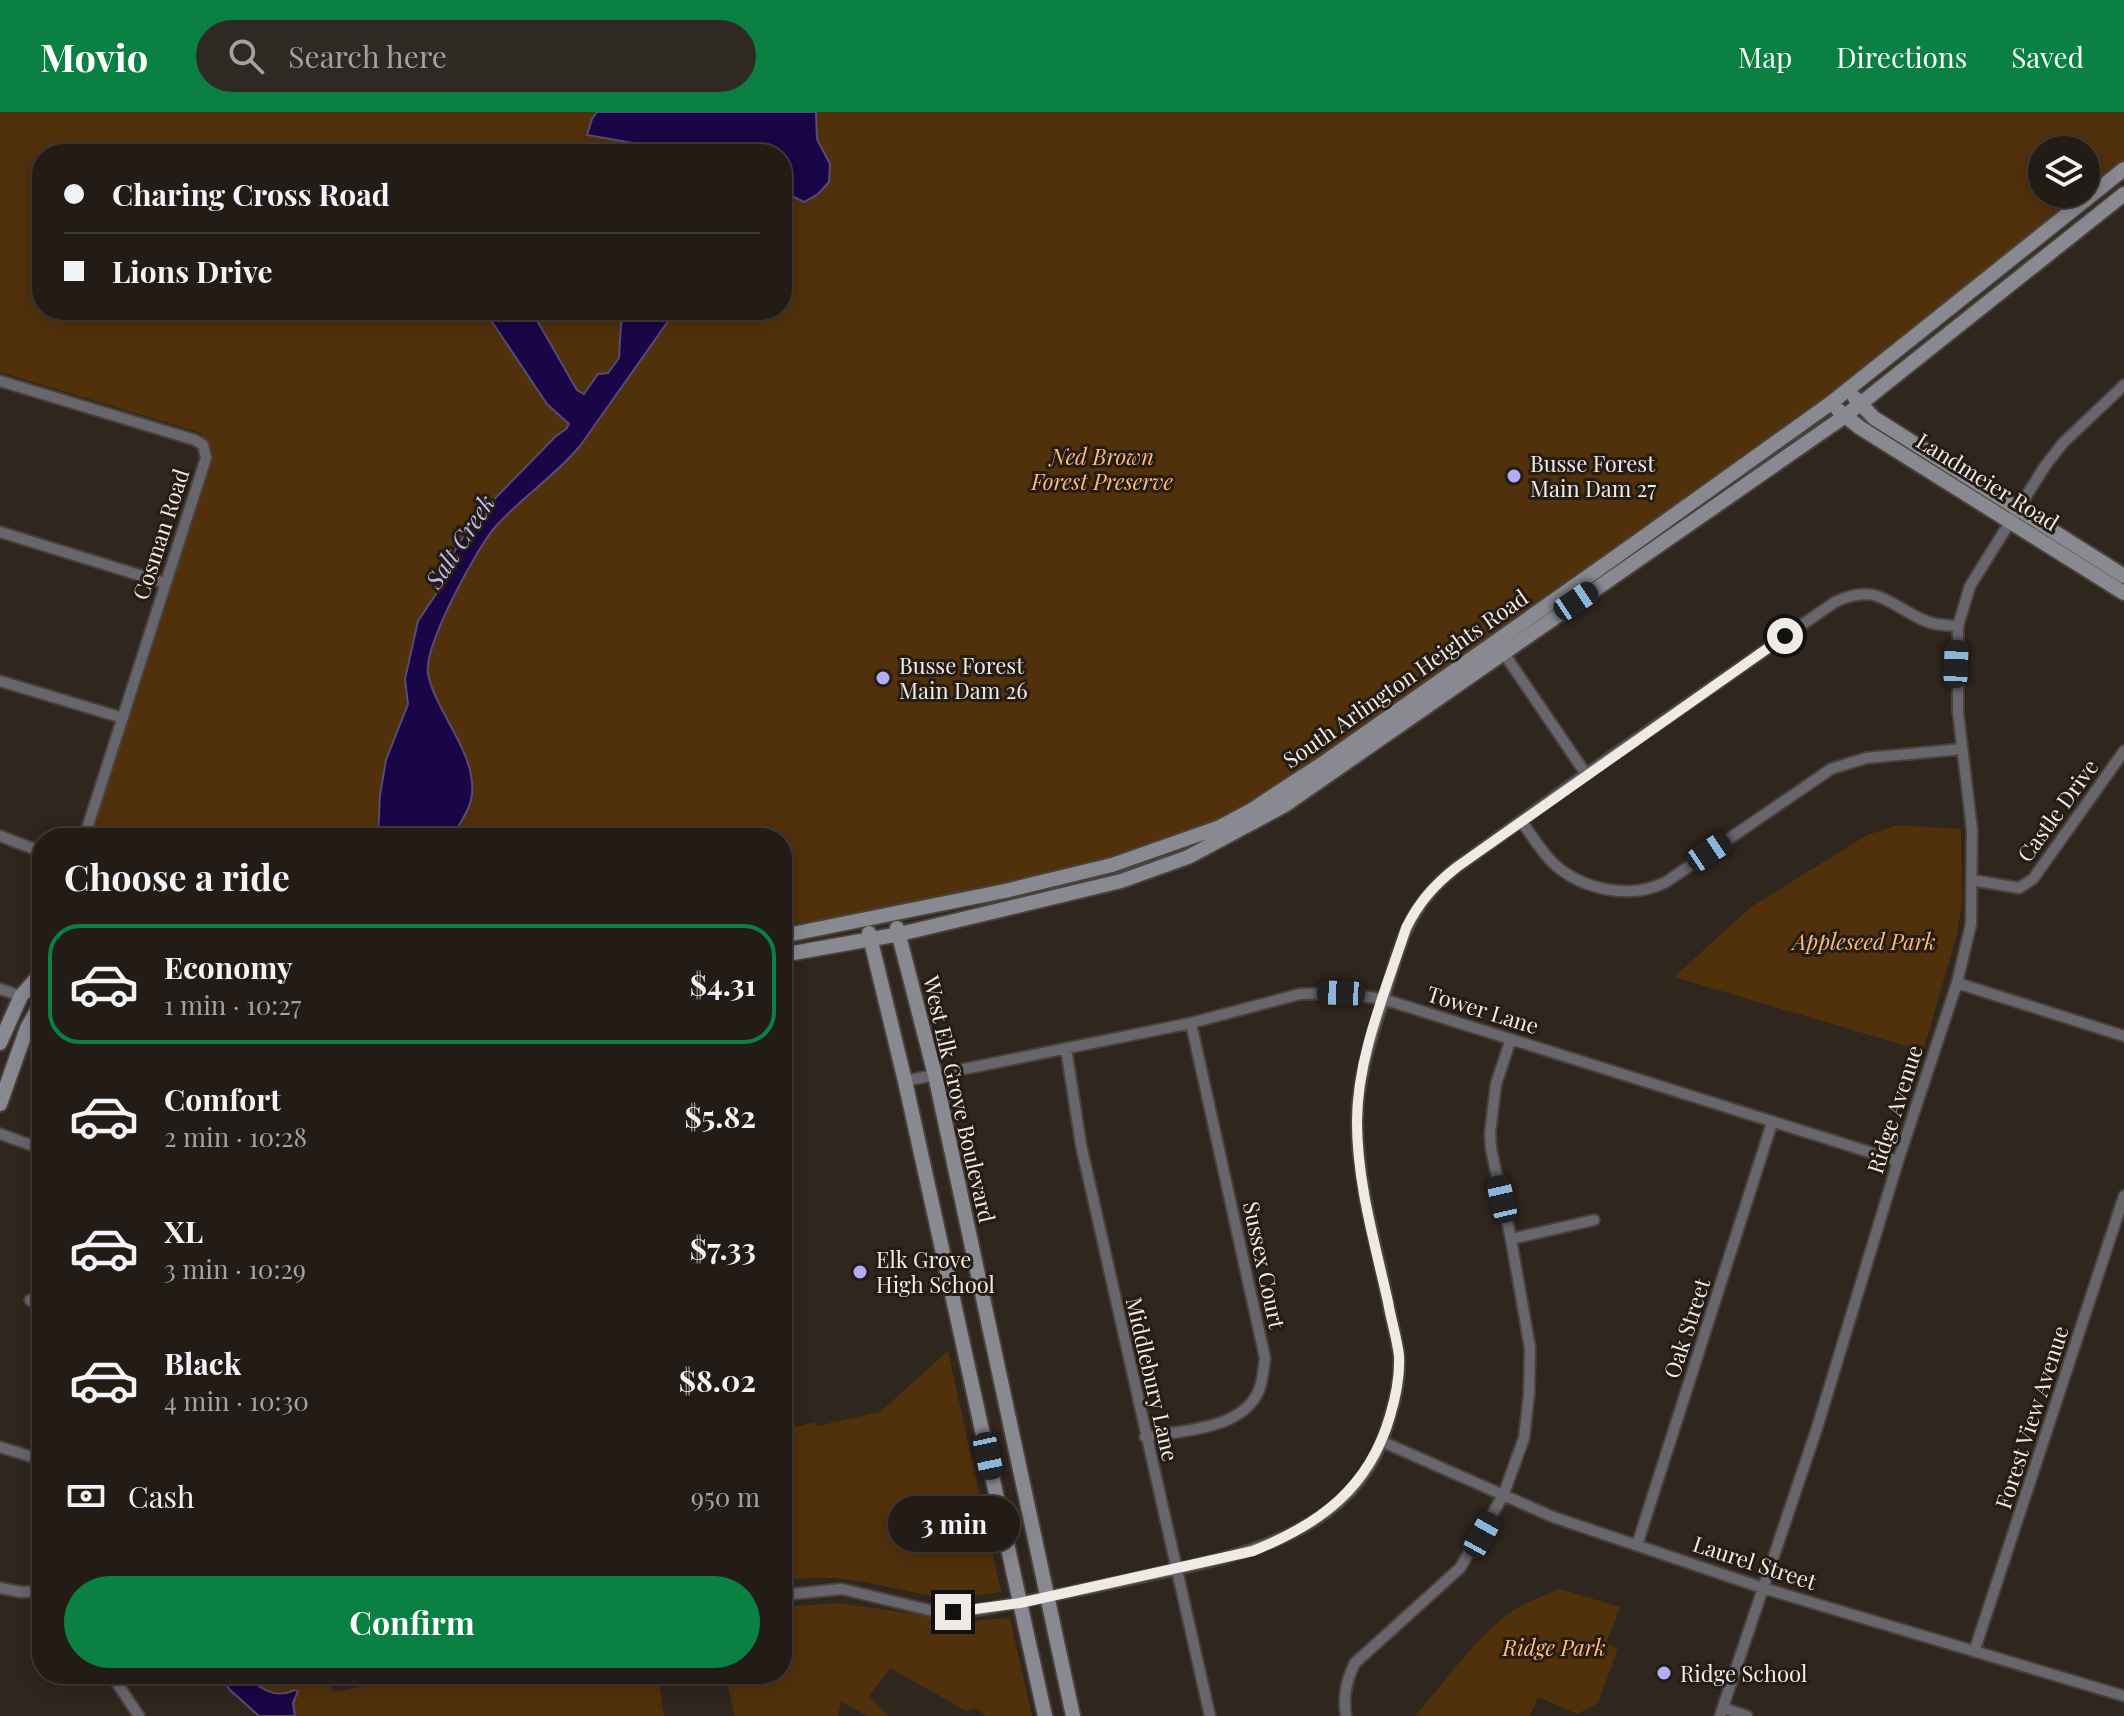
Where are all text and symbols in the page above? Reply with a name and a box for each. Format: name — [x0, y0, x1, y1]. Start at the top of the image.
search box — [196, 20, 756, 92]
text: Movio — [40, 31, 148, 82]
icon: search — [224, 34, 268, 78]
text: Search here — [288, 36, 447, 76]
text: Map — [1738, 38, 1792, 75]
text: Directions — [1836, 38, 1967, 75]
text: Saved — [2011, 38, 2084, 75]
map controls — [2028, 136, 2100, 208]
button: layers — [2028, 136, 2100, 208]
text: Charing Cross Road — [112, 174, 390, 214]
text: Lions Drive — [112, 251, 273, 291]
street label: Landmeier Road — [1911, 425, 2065, 537]
park label: Ned Brown Forest Preserve — [1030, 441, 1173, 496]
place label: Busse Forest Main Dam 27 — [1530, 448, 1656, 503]
street label: Cosman Road — [125, 464, 195, 603]
marker: Busse Forest Main Dam 27 — [1505, 467, 1523, 485]
water label: Salt Creek — [416, 488, 501, 595]
car — [1549, 578, 1603, 624]
street label: South Arlington Heights Road — [1277, 582, 1534, 774]
route start — [1767, 618, 1803, 654]
car — [1943, 640, 1969, 688]
place label: Busse Forest Main Dam 26 — [899, 650, 1028, 705]
marker: Busse Forest Main Dam 26 — [874, 669, 892, 687]
street label: Castle Drive — [2010, 753, 2104, 867]
car — [1682, 829, 1736, 875]
text: Choose a ride — [64, 852, 290, 900]
park label: Appleseed Park — [1791, 926, 1935, 956]
text: Economy — [164, 947, 293, 987]
icon: car — [68, 948, 140, 1020]
text: $4.31 — [690, 964, 756, 1004]
street label: West Elk Grove Boulevard — [917, 972, 1003, 1226]
street label: Tower Lane — [1423, 978, 1543, 1040]
car — [1317, 980, 1365, 1006]
text: 1 min · 10:27 — [164, 987, 301, 1022]
street label: Ridge Avenue — [1859, 1041, 1929, 1177]
text: Comfort — [164, 1079, 281, 1119]
icon: car — [68, 1080, 140, 1152]
text: $5.82 — [684, 1096, 756, 1136]
text: 2 min · 10:28 — [164, 1119, 307, 1154]
car — [1485, 1173, 1519, 1225]
street label: Sussex Court — [1237, 1199, 1293, 1333]
text: XL — [164, 1211, 203, 1251]
icon: car — [68, 1212, 140, 1284]
text: $7.33 — [690, 1228, 756, 1268]
place label: Elk Grove High School — [876, 1244, 995, 1299]
text: 3 min · 10:29 — [164, 1251, 306, 1286]
marker: Elk Grove High School — [851, 1263, 869, 1281]
street label: Oak Street — [1656, 1273, 1717, 1382]
street label: Middlebury Lane — [1120, 1294, 1186, 1464]
street label: Forest View Avenue — [1987, 1322, 2075, 1512]
text: Black — [164, 1343, 241, 1383]
icon: car — [68, 1344, 140, 1416]
text: $8.02 — [679, 1360, 756, 1400]
text: 4 min · 10:30 — [164, 1383, 309, 1418]
car — [971, 1430, 1005, 1482]
icon: cash — [64, 1474, 108, 1518]
text: Cash — [128, 1476, 195, 1516]
text: 950 m — [691, 1479, 760, 1514]
callout: 3 min — [887, 1496, 1019, 1552]
text: 3 min — [921, 1506, 987, 1541]
car — [1460, 1508, 1504, 1562]
street label: Laurel Street — [1689, 1528, 1822, 1596]
button: Confirm — [64, 1576, 760, 1668]
route end — [935, 1594, 971, 1630]
park label: Ridge Park — [1501, 1632, 1606, 1662]
place label: Ridge School — [1680, 1658, 1807, 1688]
marker: Ridge School — [1655, 1664, 1673, 1682]

